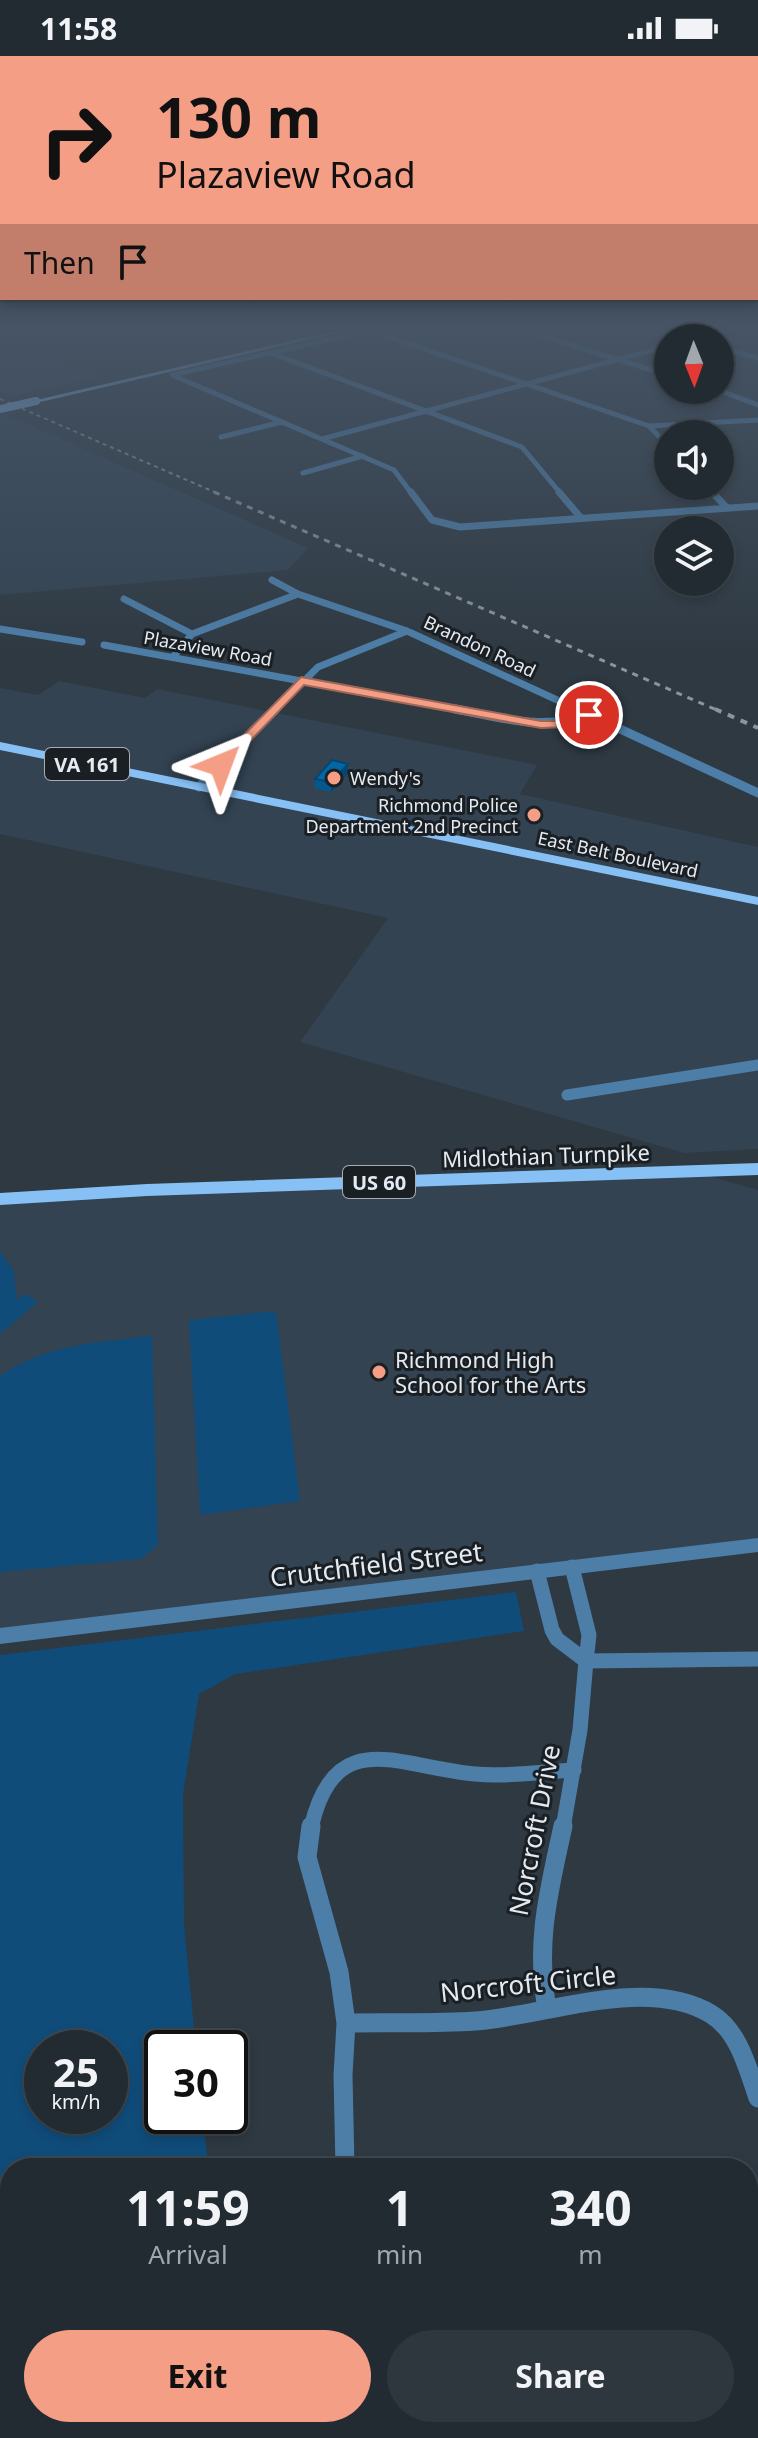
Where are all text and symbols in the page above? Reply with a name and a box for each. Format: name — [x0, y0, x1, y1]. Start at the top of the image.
text: 11:58 — [40, 8, 117, 49]
text: 130 m — [156, 78, 321, 154]
icon: right — [24, 88, 128, 192]
text: Plazaview Road — [156, 150, 416, 199]
icon: arrive — [111, 240, 155, 284]
text: Then — [24, 242, 95, 283]
north arrow — [654, 324, 734, 404]
map controls — [654, 324, 734, 596]
button: sound — [654, 420, 734, 500]
button: layers — [654, 516, 734, 596]
street label: Brandon Road — [420, 610, 540, 682]
street label: Plazaview Road — [142, 625, 274, 671]
pin — [555, 681, 623, 749]
icon: arrive — [567, 693, 611, 737]
position arrow — [179, 723, 263, 807]
road number: VA 161 — [45, 748, 129, 780]
place label: Wendy's — [350, 766, 421, 790]
marker: Wendy's — [325, 769, 343, 787]
place label: Richmond Police Department 2nd Precinct — [305, 793, 518, 838]
marker: Richmond Police Department 2nd Precinct — [525, 806, 543, 824]
street label: East Belt Boulevard — [536, 825, 700, 883]
street label: Midlothian Turnpike — [442, 1136, 650, 1174]
road number: US 60 — [343, 1166, 415, 1198]
place label: Richmond High School for the Arts — [395, 1344, 586, 1399]
marker: Richmond High School for the Arts — [370, 1363, 388, 1381]
street label: Crutchfield Street — [268, 1533, 484, 1595]
street label: Norcroft Drive — [500, 1741, 568, 1919]
street label: Norcroft Circle — [438, 1956, 618, 2010]
speed limit sign: 30 — [144, 2030, 248, 2134]
text: 25 — [53, 2044, 99, 2099]
text: km/h — [51, 2088, 101, 2115]
text: 11:59 — [126, 2175, 250, 2240]
text: 1 — [386, 2175, 413, 2240]
text: 340 — [549, 2175, 632, 2240]
text: Arrival — [148, 2236, 228, 2272]
text: min — [376, 2236, 423, 2272]
text: m — [578, 2236, 603, 2272]
button: Exit — [24, 2330, 371, 2422]
button: Share — [387, 2330, 734, 2422]

